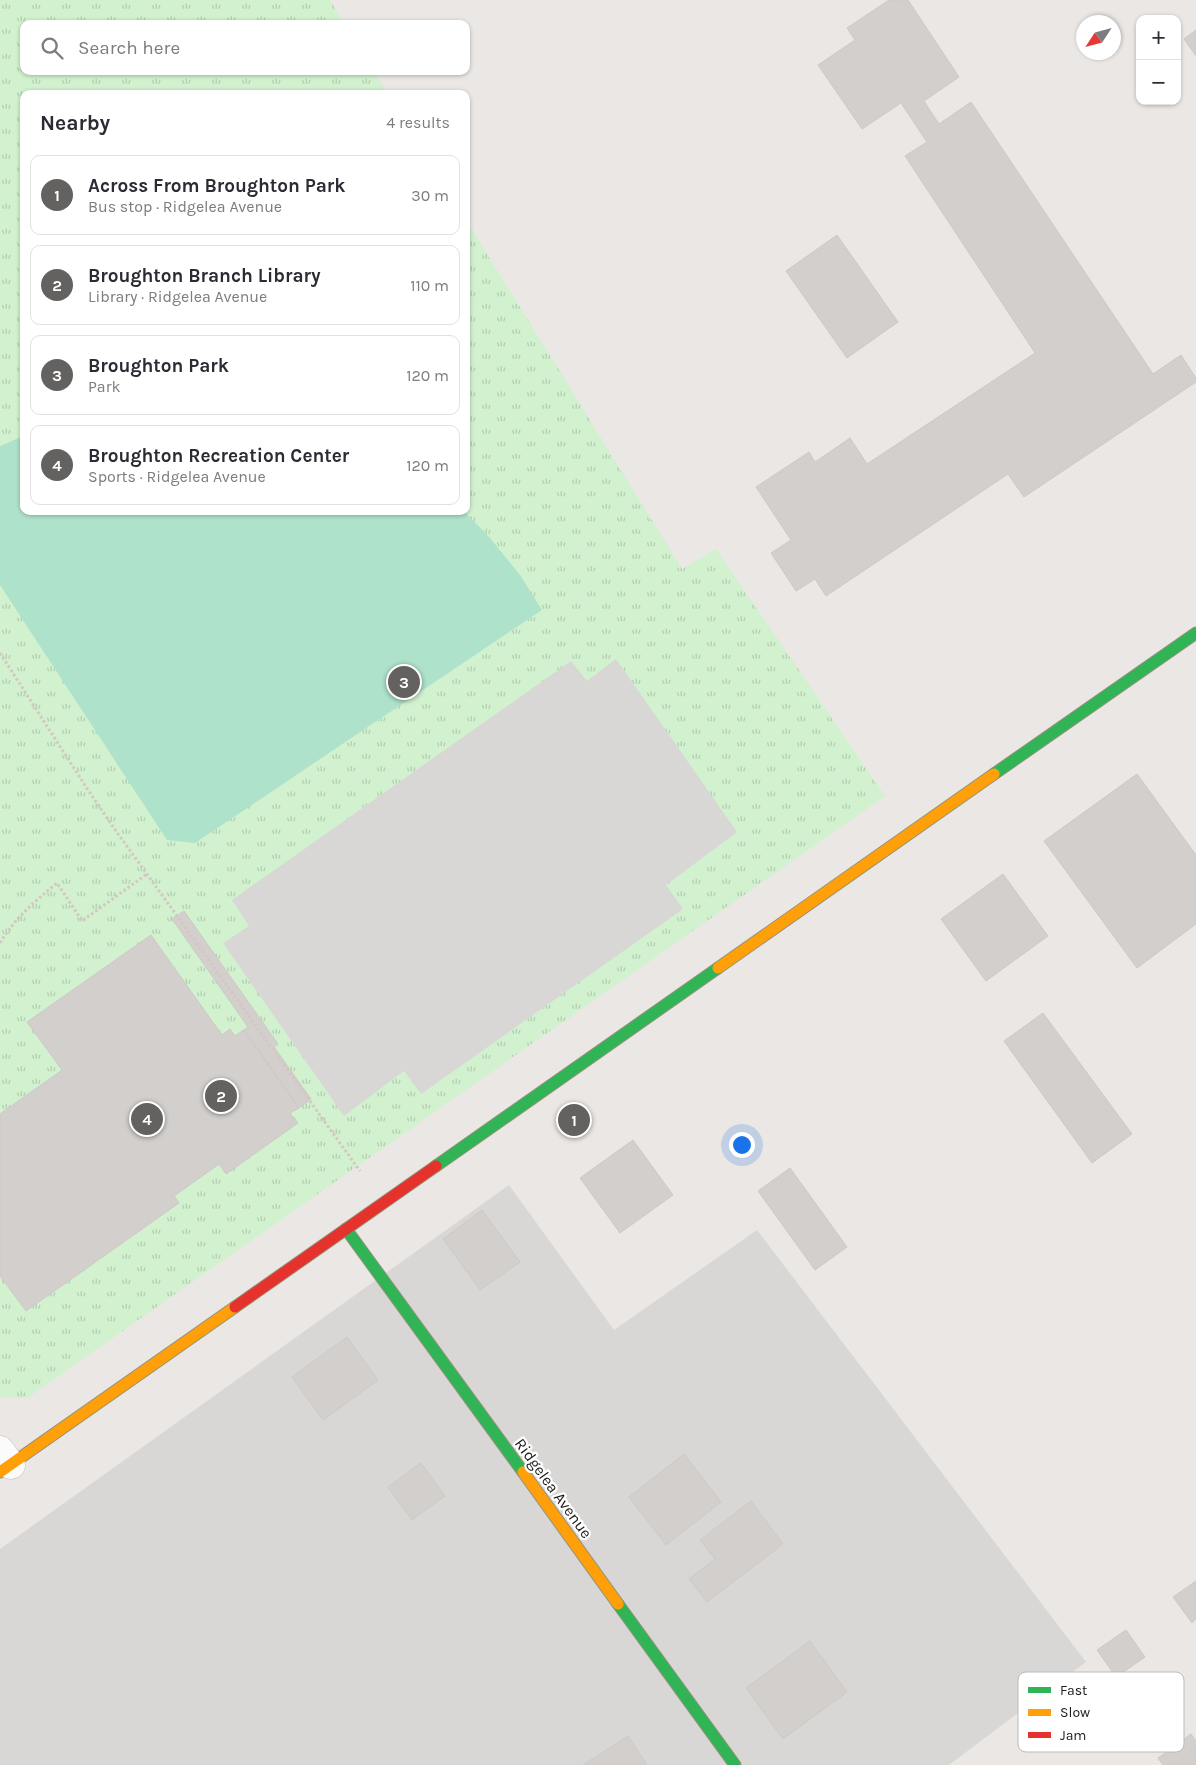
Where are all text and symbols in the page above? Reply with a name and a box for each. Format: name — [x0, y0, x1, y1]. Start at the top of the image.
north arrow — [1076, 15, 1121, 60]
map controls — [1136, 15, 1181, 105]
button: + — [1136, 15, 1181, 60]
search box — [20, 20, 470, 75]
icon: search — [38, 34, 66, 62]
text: Search here — [78, 37, 180, 59]
button: − — [1136, 60, 1181, 105]
text: Nearby — [40, 111, 110, 135]
text: 4 results — [386, 113, 450, 132]
text: Across From Broughton Park — [88, 175, 346, 197]
text: 1 — [54, 186, 60, 205]
text: 30 m — [411, 186, 449, 205]
text: Bus stop · Ridgelea Avenue — [88, 197, 282, 216]
text: Broughton Branch Library — [88, 265, 321, 287]
text: 2 — [52, 276, 62, 295]
text: 110 m — [410, 276, 449, 295]
text: Library · Ridgelea Avenue — [88, 287, 267, 306]
text: Broughton Park — [88, 355, 229, 377]
text: 3 — [52, 366, 62, 385]
text: 120 m — [406, 366, 449, 385]
text: Park — [88, 377, 120, 396]
text: Broughton Recreation Center — [88, 445, 349, 467]
text: 4 — [52, 456, 62, 475]
text: 120 m — [406, 456, 449, 475]
text: Sports · Ridgelea Avenue — [88, 467, 266, 486]
pin: 3 — [388, 663, 420, 701]
pin: 2 — [205, 1077, 237, 1115]
pin: 4 — [131, 1100, 163, 1138]
pin: 1 — [558, 1101, 590, 1139]
your location — [729, 1132, 755, 1158]
street label: Ridgelea Avenue — [511, 1434, 596, 1542]
legend — [1018, 1672, 1184, 1752]
text: Fast — [1060, 1682, 1087, 1699]
text: Slow — [1060, 1704, 1090, 1721]
text: Jam — [1060, 1727, 1086, 1744]

